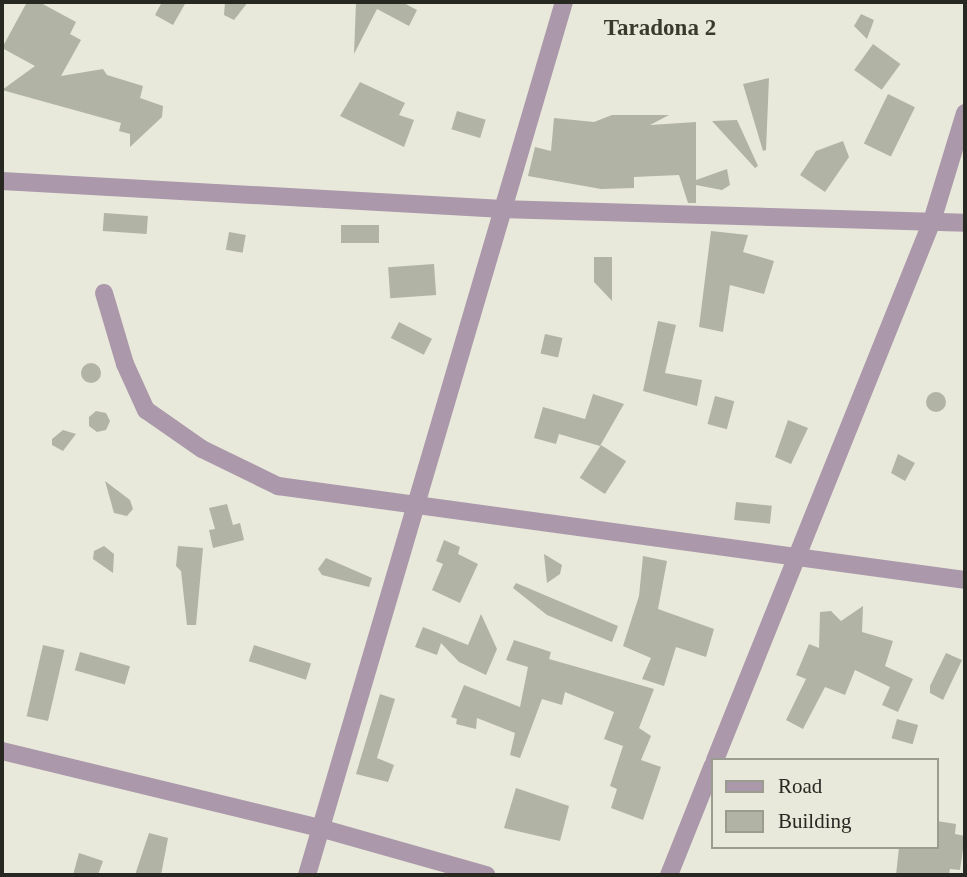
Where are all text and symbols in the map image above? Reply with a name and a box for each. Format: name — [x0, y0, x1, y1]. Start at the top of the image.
district label: Taradona 2 — [602, 14, 718, 42]
legend — [712, 758, 939, 849]
text: Road — [778, 774, 822, 798]
text: Building — [778, 809, 852, 833]

